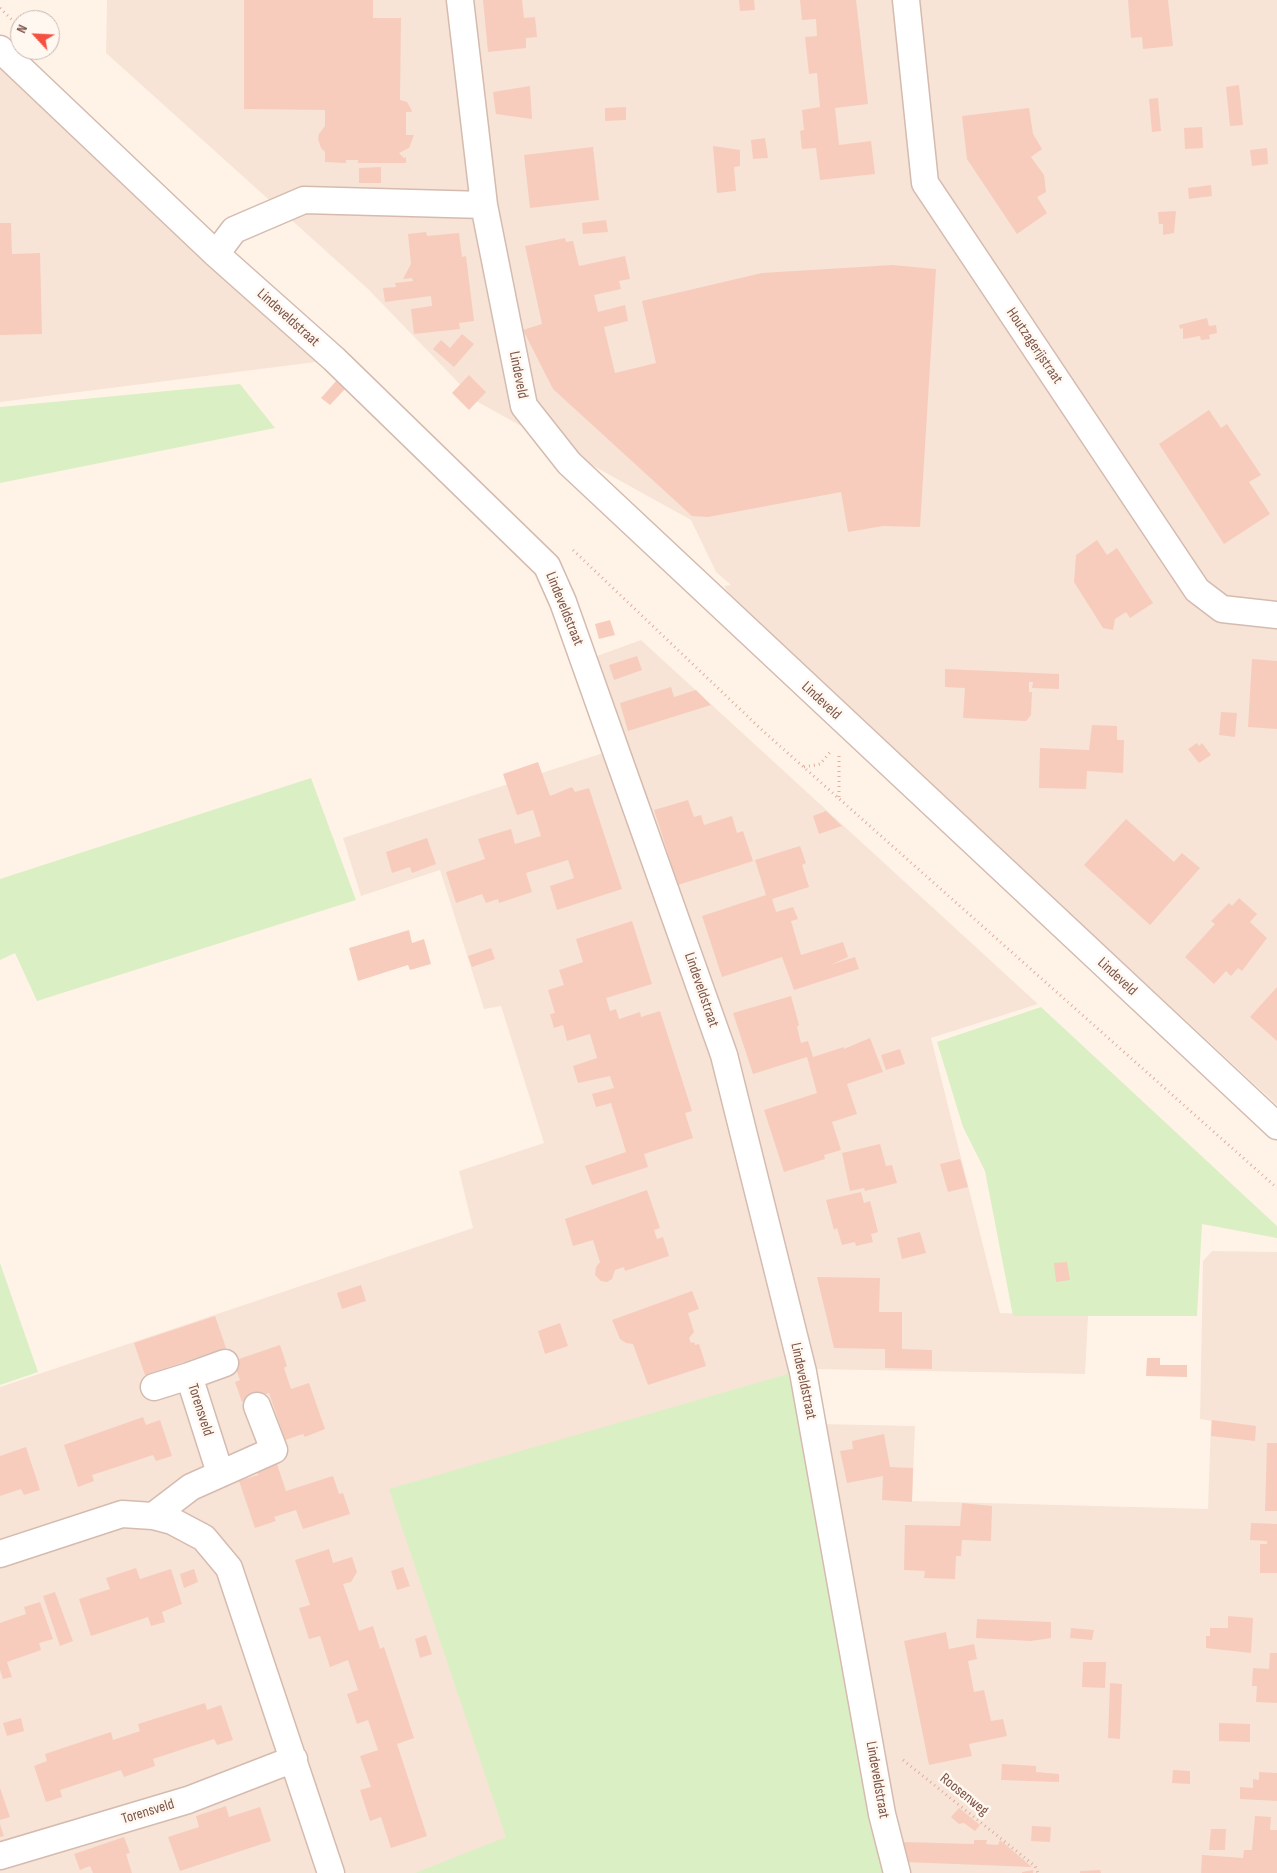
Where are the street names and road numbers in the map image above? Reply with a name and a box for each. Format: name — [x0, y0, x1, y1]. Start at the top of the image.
street label: Lindeveldstraat — [253, 285, 323, 351]
street label: Houtzagerijstraat — [1002, 305, 1066, 387]
street label: Lindeveld — [505, 350, 531, 400]
street label: Lindeveldstraat — [541, 570, 587, 648]
street label: Lindeveld — [797, 678, 845, 724]
street label: Lindeveldstraat — [680, 950, 722, 1030]
street label: Lindeveld — [1093, 954, 1141, 1000]
street label: Lindeveldstraat — [786, 1341, 820, 1421]
street label: Torensveld — [183, 1382, 217, 1438]
street label: Lindeveldstraat — [861, 1740, 893, 1820]
street label: Roosenweg — [936, 1770, 992, 1820]
street label: Torensveld — [120, 1796, 176, 1828]

